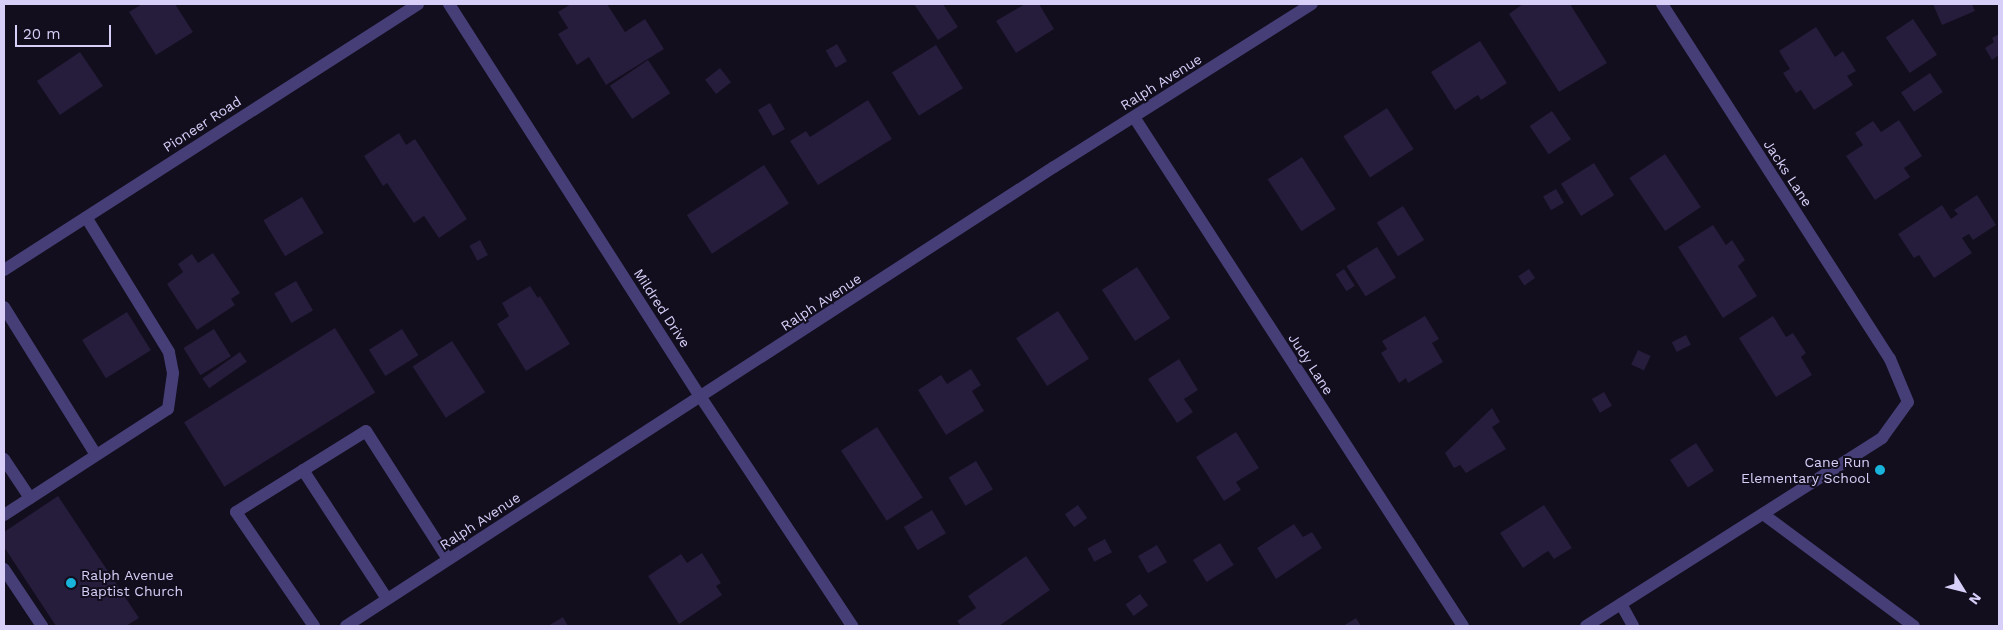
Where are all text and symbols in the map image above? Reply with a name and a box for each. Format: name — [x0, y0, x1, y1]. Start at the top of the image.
scale bar — [18, 15, 114, 47]
text: 20 m — [23, 25, 61, 43]
street label: Ralph Avenue — [1117, 50, 1205, 114]
street label: Pioneer Road — [160, 92, 244, 156]
street label: Jacks Lane — [1760, 136, 1816, 210]
street label: Mildred Drive — [630, 265, 694, 351]
street label: Ralph Avenue — [777, 270, 865, 334]
street label: Judy Lane — [1285, 330, 1337, 398]
place label: Cane Run Elementary School — [1741, 454, 1870, 487]
marker: Cane Run Elementary School — [1874, 464, 1886, 476]
street label: Ralph Avenue — [436, 489, 524, 553]
north arrow — [1938, 565, 1988, 615]
place label: Ralph Avenue Baptist Church — [81, 567, 183, 600]
marker: Ralph Avenue Baptist Church — [65, 577, 77, 589]
text: N — [1966, 590, 1985, 608]

